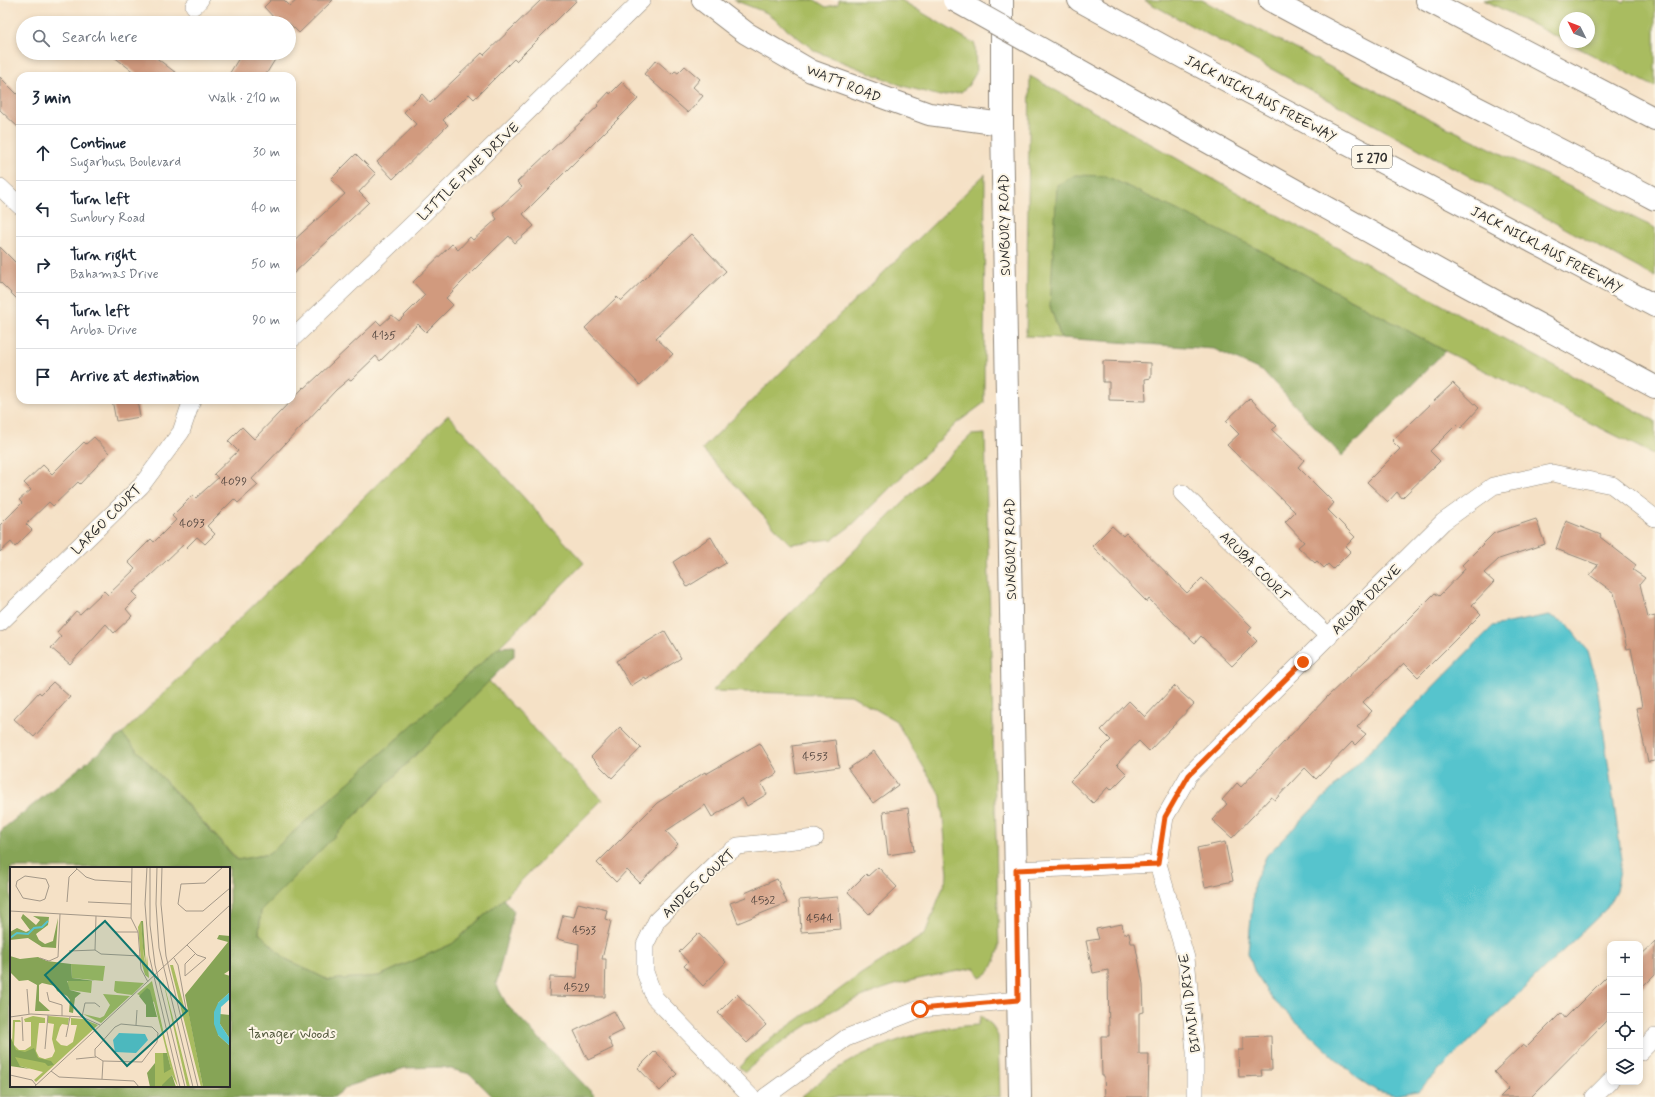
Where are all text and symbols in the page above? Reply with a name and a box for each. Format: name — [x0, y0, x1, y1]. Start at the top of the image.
north arrow — [1559, 12, 1595, 48]
search box — [16, 16, 296, 60]
icon: search — [30, 27, 52, 49]
text: Search here — [62, 28, 138, 48]
street label: JACK NICKLAUS FREEWAY — [1181, 51, 1340, 147]
street label: WATT ROAD — [804, 61, 884, 107]
text: 3 min — [32, 87, 71, 109]
text: Walk · 210 m — [208, 90, 280, 107]
street label: LITTLE PINE DRIVE — [414, 119, 523, 225]
text: Continue — [70, 134, 126, 154]
icon: ahead — [32, 142, 54, 164]
text: 30 m — [253, 144, 280, 161]
road number: I 270 — [1352, 146, 1392, 168]
text: Sugarbush Boulevard — [70, 154, 181, 171]
street label: SUNBURY ROAD — [995, 174, 1015, 276]
text: Turn left — [70, 190, 130, 210]
icon: left — [32, 198, 54, 220]
text: 40 m — [251, 200, 280, 217]
street label: JACK NICKLAUS FREEWAY — [1467, 202, 1626, 298]
text: Sunbury Road — [70, 210, 145, 227]
text: Turn right — [70, 246, 137, 266]
icon: right — [32, 254, 54, 276]
text: 50 m — [251, 256, 280, 273]
text: Bahamas Drive — [70, 266, 159, 283]
text: Turn left — [70, 302, 130, 322]
icon: left — [32, 310, 54, 332]
text: 90 m — [252, 312, 280, 329]
text: Aruba Drive — [70, 322, 137, 339]
house number: 4135 — [372, 328, 396, 344]
icon: arrive — [32, 366, 54, 388]
text: Arrive at destination — [70, 367, 199, 387]
house number: 4099 — [221, 474, 247, 490]
street label: LARGO COURT — [68, 481, 146, 559]
street label: SUNBURY ROAD — [1001, 498, 1021, 600]
house number: 4093 — [179, 516, 205, 532]
street label: ARUBA COURT — [1215, 528, 1294, 606]
street label: ARUBA DRIVE — [1328, 561, 1406, 639]
route end — [1294, 653, 1312, 671]
house number: 4553 — [802, 749, 828, 765]
street label: ANDES COURT — [658, 845, 739, 922]
inset map — [10, 867, 230, 1087]
house number: 4532 — [751, 893, 775, 909]
house number: 4544 — [806, 911, 834, 927]
house number: 4533 — [572, 923, 596, 939]
map controls — [1607, 941, 1643, 1085]
button: + — [1607, 941, 1643, 977]
street label: BIMINI DRIVE — [1175, 952, 1205, 1054]
button: − — [1607, 977, 1643, 1013]
house number: 4529 — [564, 980, 590, 996]
route start — [911, 1000, 929, 1018]
button: locate — [1607, 1013, 1643, 1049]
park label: Tanager Woods — [248, 1025, 336, 1044]
button: layers — [1607, 1049, 1643, 1085]

